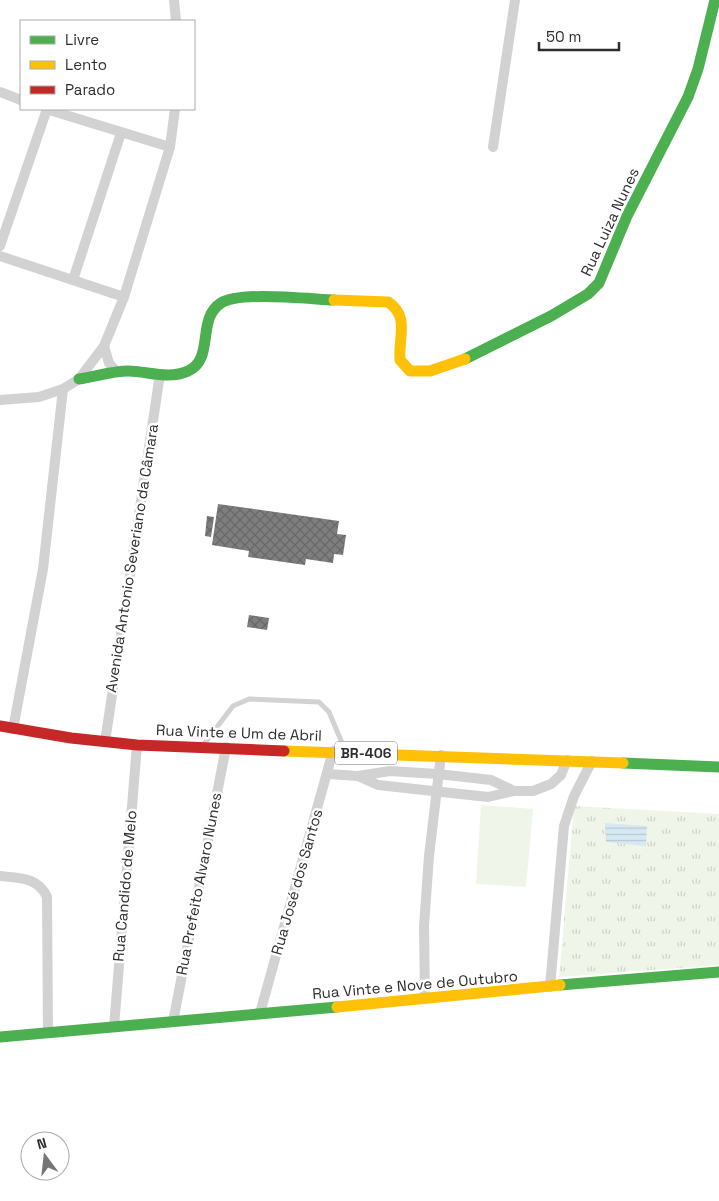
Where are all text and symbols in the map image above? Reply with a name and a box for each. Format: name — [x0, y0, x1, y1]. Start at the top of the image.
legend — [20, 20, 195, 110]
scale bar — [539, 20, 619, 52]
text: 50 m — [546, 27, 581, 46]
text: Livre — [65, 30, 99, 49]
text: Lento — [65, 55, 107, 74]
text: Parado — [65, 80, 115, 99]
street label: Rua Luiza Nunes — [576, 164, 643, 279]
street label: Avenida Antonio Severiano da Câmara — [101, 422, 162, 694]
street label: Rua Vinte e Um de Abril — [156, 720, 322, 745]
road number: BR-406 — [335, 741, 397, 764]
street label: Rua Prefeito Alvaro Nunes — [171, 791, 226, 977]
street label: Rua José dos Santos — [267, 807, 326, 957]
street label: Rua Candido de Melo — [108, 809, 141, 962]
street label: Rua Vinte e Nove de Outubro — [311, 966, 519, 1003]
north arrow — [20, 1131, 70, 1181]
text: N — [35, 1134, 49, 1153]

